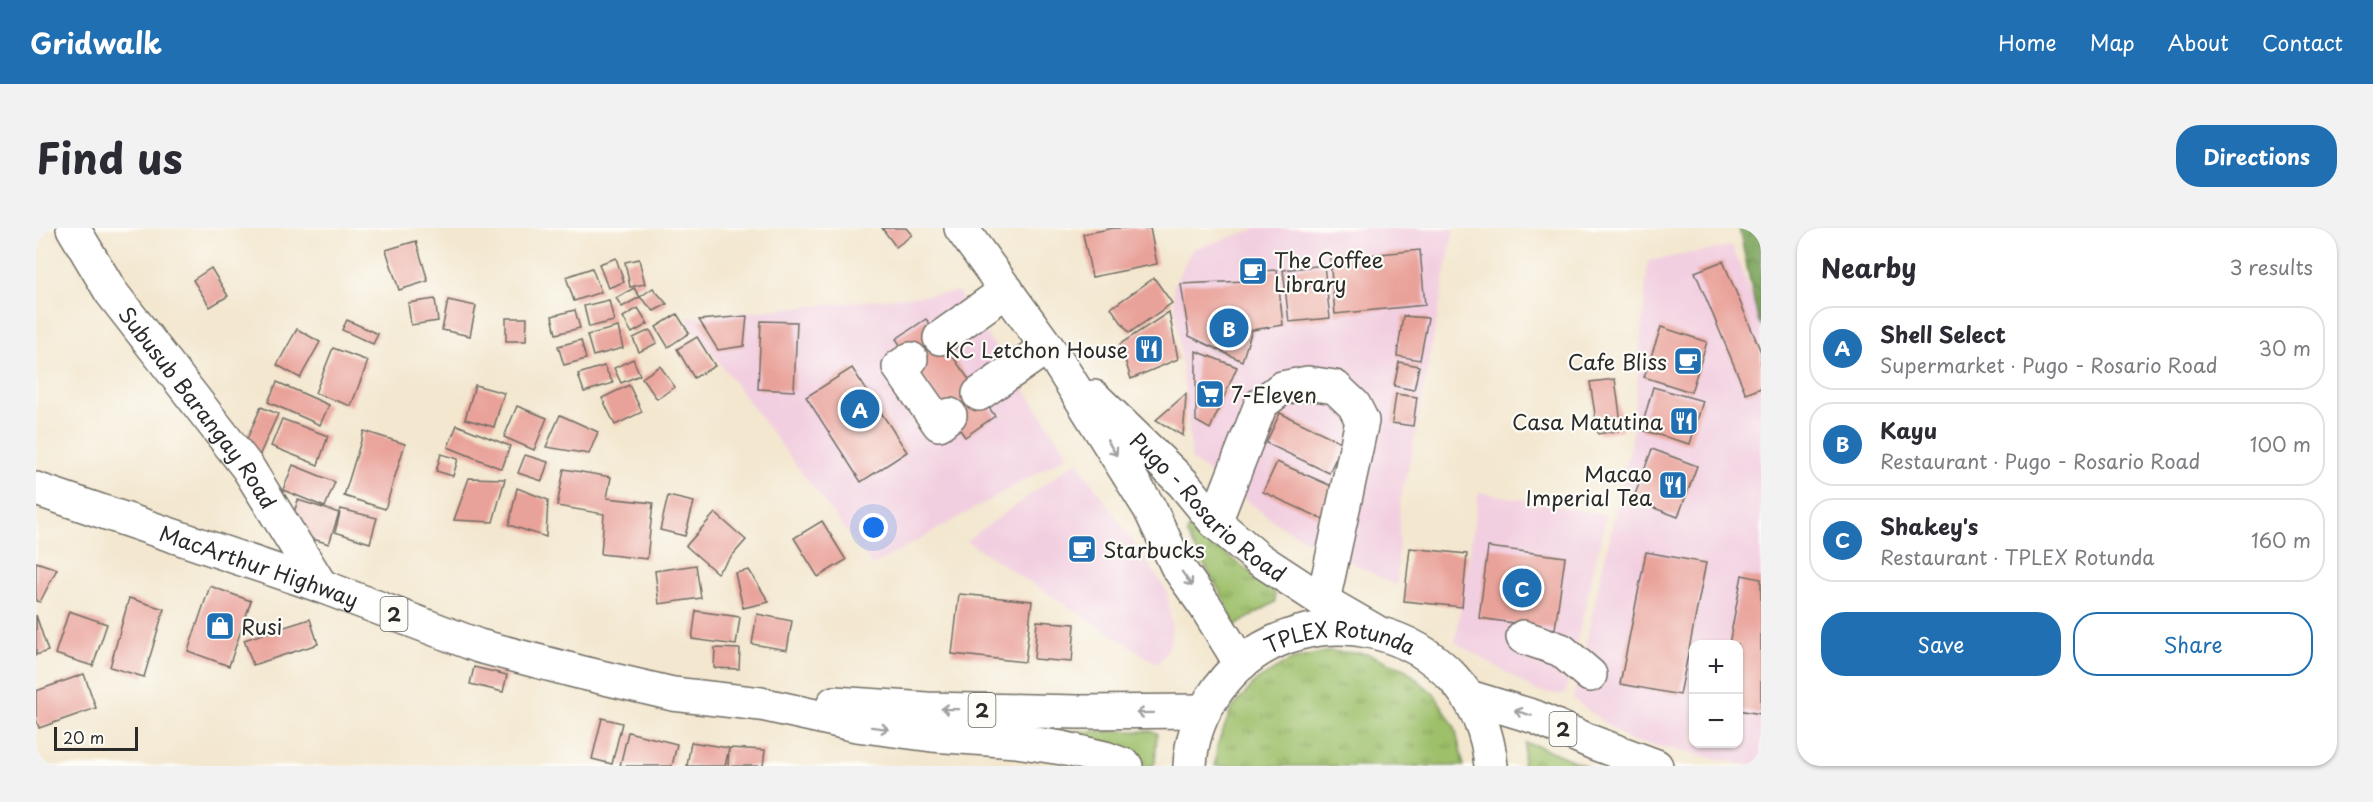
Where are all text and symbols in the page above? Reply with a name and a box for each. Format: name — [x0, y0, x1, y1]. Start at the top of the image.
text: Gridwalk — [30, 21, 162, 64]
text: Home — [1998, 26, 2057, 58]
text: Map — [2090, 26, 2135, 58]
text: About — [2168, 26, 2229, 58]
text: Contact — [2262, 26, 2343, 58]
text: Find us — [36, 125, 183, 188]
button: Directions — [2176, 125, 2337, 187]
place label: The Coffee Library — [1274, 243, 1384, 299]
text: Nearby — [1821, 248, 1916, 287]
text: 3 results — [2230, 252, 2313, 282]
cafe icon: The Coffee Library — [1237, 255, 1269, 287]
street label: Subusub Barangay Road — [111, 299, 285, 515]
pin: B — [1210, 306, 1248, 350]
text: Shell Select — [1880, 317, 2006, 350]
place label: KC Letchon House — [945, 333, 1128, 365]
restaurant icon: KC Letchon House — [1133, 333, 1165, 365]
text: A — [1835, 333, 1850, 363]
text: 30 m — [2258, 333, 2311, 363]
place label: Cafe Bliss — [1568, 345, 1667, 377]
cafe icon: Cafe Bliss — [1672, 345, 1704, 377]
text: Supermarket · Pugo - Rosario Road — [1880, 350, 2218, 380]
supermarket icon: 7-Eleven — [1194, 378, 1226, 410]
place label: 7-Eleven — [1231, 378, 1317, 410]
pin: A — [840, 386, 880, 432]
place label: Casa Matutina — [1512, 405, 1664, 437]
restaurant icon: Casa Matutina — [1668, 405, 1700, 437]
text: Kayu — [1880, 413, 1937, 446]
street label: Pugo - Rosario Road — [1123, 425, 1293, 589]
text: B — [1836, 429, 1849, 459]
text: 100 m — [2250, 429, 2311, 459]
one-way arrow — [1106, 439, 1118, 456]
text: Restaurant · Pugo - Rosario Road — [1880, 446, 2200, 476]
place label: Macao Imperial Tea — [1526, 457, 1652, 513]
restaurant icon: Macao Imperial Tea — [1657, 469, 1689, 501]
text: Shakey's — [1880, 509, 1978, 542]
your location — [859, 513, 888, 542]
street label: MacArthur Highway — [156, 516, 363, 615]
text: C — [1835, 525, 1850, 555]
text: 160 m — [2251, 525, 2311, 555]
cafe icon: Starbucks — [1066, 533, 1098, 565]
place label: Starbucks — [1103, 533, 1205, 565]
text: Restaurant · TPLEX Rotunda — [1880, 542, 2155, 572]
pin: C — [1502, 566, 1542, 610]
one-way arrow — [1181, 571, 1193, 587]
road number: 2 — [380, 597, 408, 631]
shop icon: Rusi — [204, 610, 236, 642]
place label: Rusi — [241, 610, 282, 642]
text: TPLEX Rotunda — [1258, 612, 1422, 662]
button: Save — [1821, 612, 2061, 676]
button: Share — [2073, 612, 2313, 676]
street label: TPLEX Rotunda — [1261, 640, 1419, 666]
map controls — [1689, 640, 1743, 748]
button: + — [1689, 640, 1743, 694]
road number: 2 — [968, 693, 996, 727]
button: − — [1689, 694, 1743, 748]
one-way arrow — [941, 703, 961, 715]
one-way arrow — [1136, 707, 1156, 718]
one-way arrow — [1514, 707, 1533, 718]
road number: 2 — [1550, 712, 1576, 746]
one-way arrow — [869, 723, 889, 734]
scale bar — [54, 724, 138, 752]
text: 20 m — [63, 725, 104, 749]

